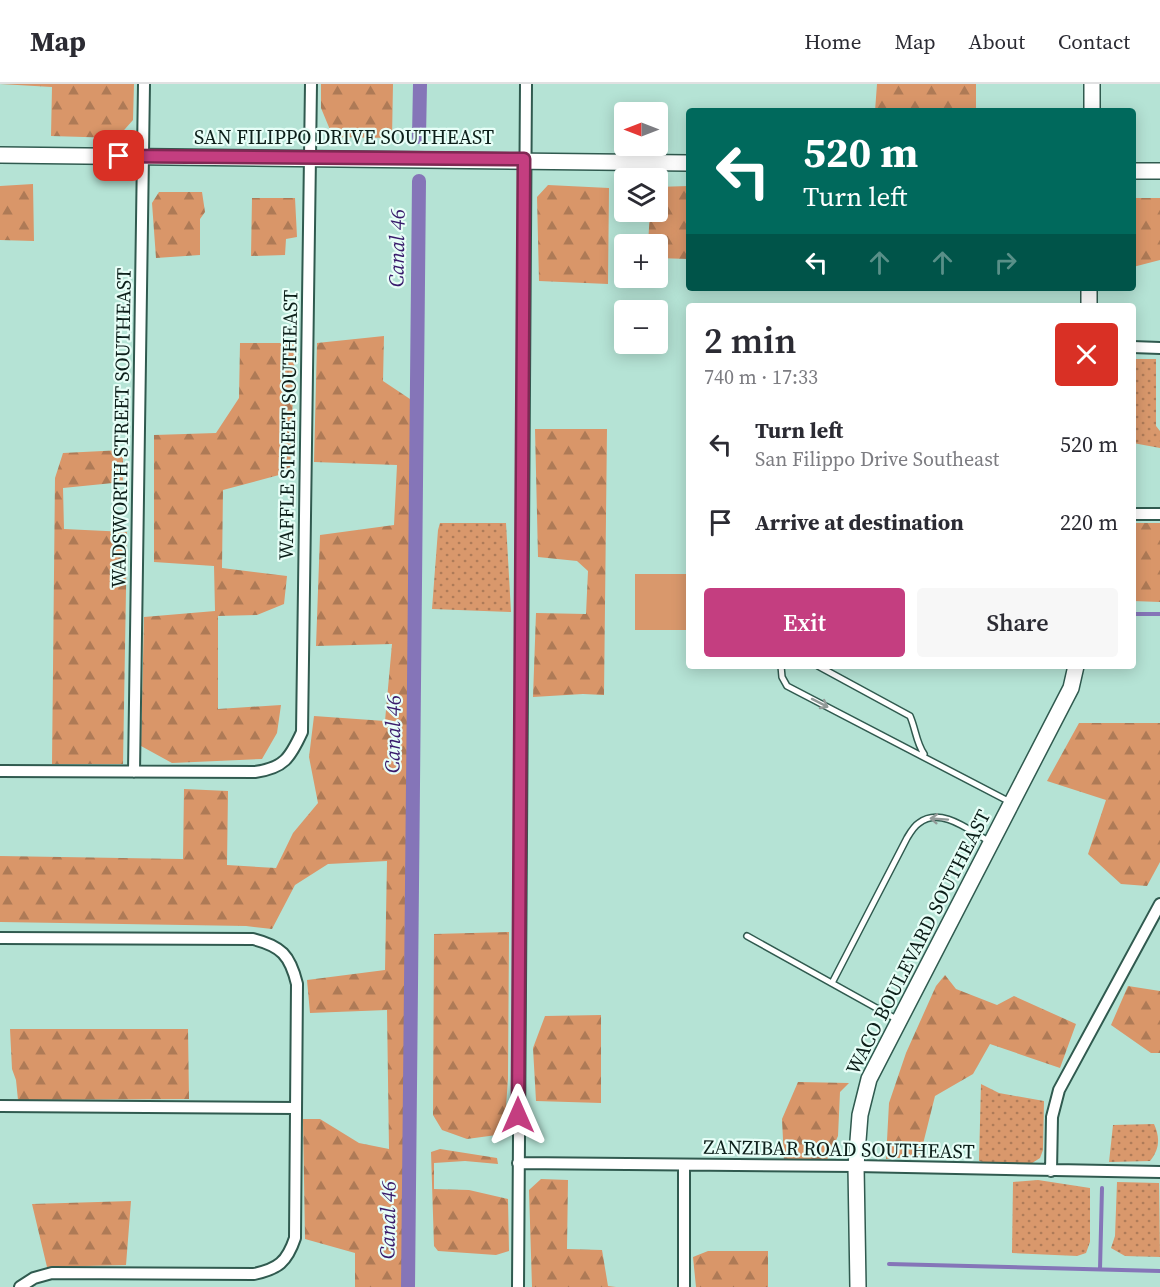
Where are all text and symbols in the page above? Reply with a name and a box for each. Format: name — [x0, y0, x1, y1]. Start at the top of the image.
text: Map — [30, 22, 86, 60]
text: Home — [804, 27, 862, 56]
text: Map — [895, 27, 936, 56]
text: About — [969, 27, 1025, 56]
text: Contact — [1058, 27, 1130, 56]
north arrow — [614, 102, 668, 156]
map controls — [614, 102, 668, 354]
street label: SAN FILIPPO DRIVE SOUTHEAST — [194, 123, 494, 151]
text: 520 m — [803, 123, 918, 181]
pin — [93, 130, 144, 181]
icon: left — [704, 132, 782, 210]
icon: arrive — [102, 139, 135, 172]
button: layers — [614, 168, 668, 222]
text: Turn left — [803, 178, 907, 215]
water label: Canal 46 — [381, 208, 412, 287]
button: + — [614, 234, 668, 288]
icon: left — [800, 246, 833, 279]
icon: ahead — [863, 246, 896, 279]
icon: ahead — [926, 246, 959, 279]
icon: right — [989, 246, 1022, 279]
street label: WADSWORTH STREET SOUTHEAST — [104, 268, 138, 588]
street label: WAFFLE STREET SOUTHEAST — [272, 290, 304, 560]
button: − — [614, 300, 668, 354]
text: 2 min — [704, 316, 796, 365]
button: close — [1055, 323, 1118, 386]
text: 740 m · 17:33 — [704, 363, 818, 391]
text: Turn left — [755, 415, 843, 445]
icon: left — [704, 428, 737, 461]
text: 520 m — [1060, 429, 1118, 459]
text: San Filippo Drive Southeast — [755, 445, 999, 473]
icon: arrive — [704, 506, 737, 539]
text: Arrive at destination — [755, 507, 964, 537]
text: 220 m — [1060, 507, 1118, 537]
button: Exit — [704, 588, 905, 657]
button: Share — [917, 588, 1118, 657]
water label: Canal 46 — [377, 694, 408, 773]
one-way arrow — [811, 697, 829, 709]
street label: WACO BOULEVARD SOUTHEAST — [839, 805, 997, 1079]
one-way arrow — [930, 813, 949, 824]
position arrow — [486, 1083, 550, 1147]
street label: ZANZIBAR ROAD SOUTHEAST — [703, 1133, 975, 1165]
water label: Canal 46 — [372, 1180, 403, 1259]

